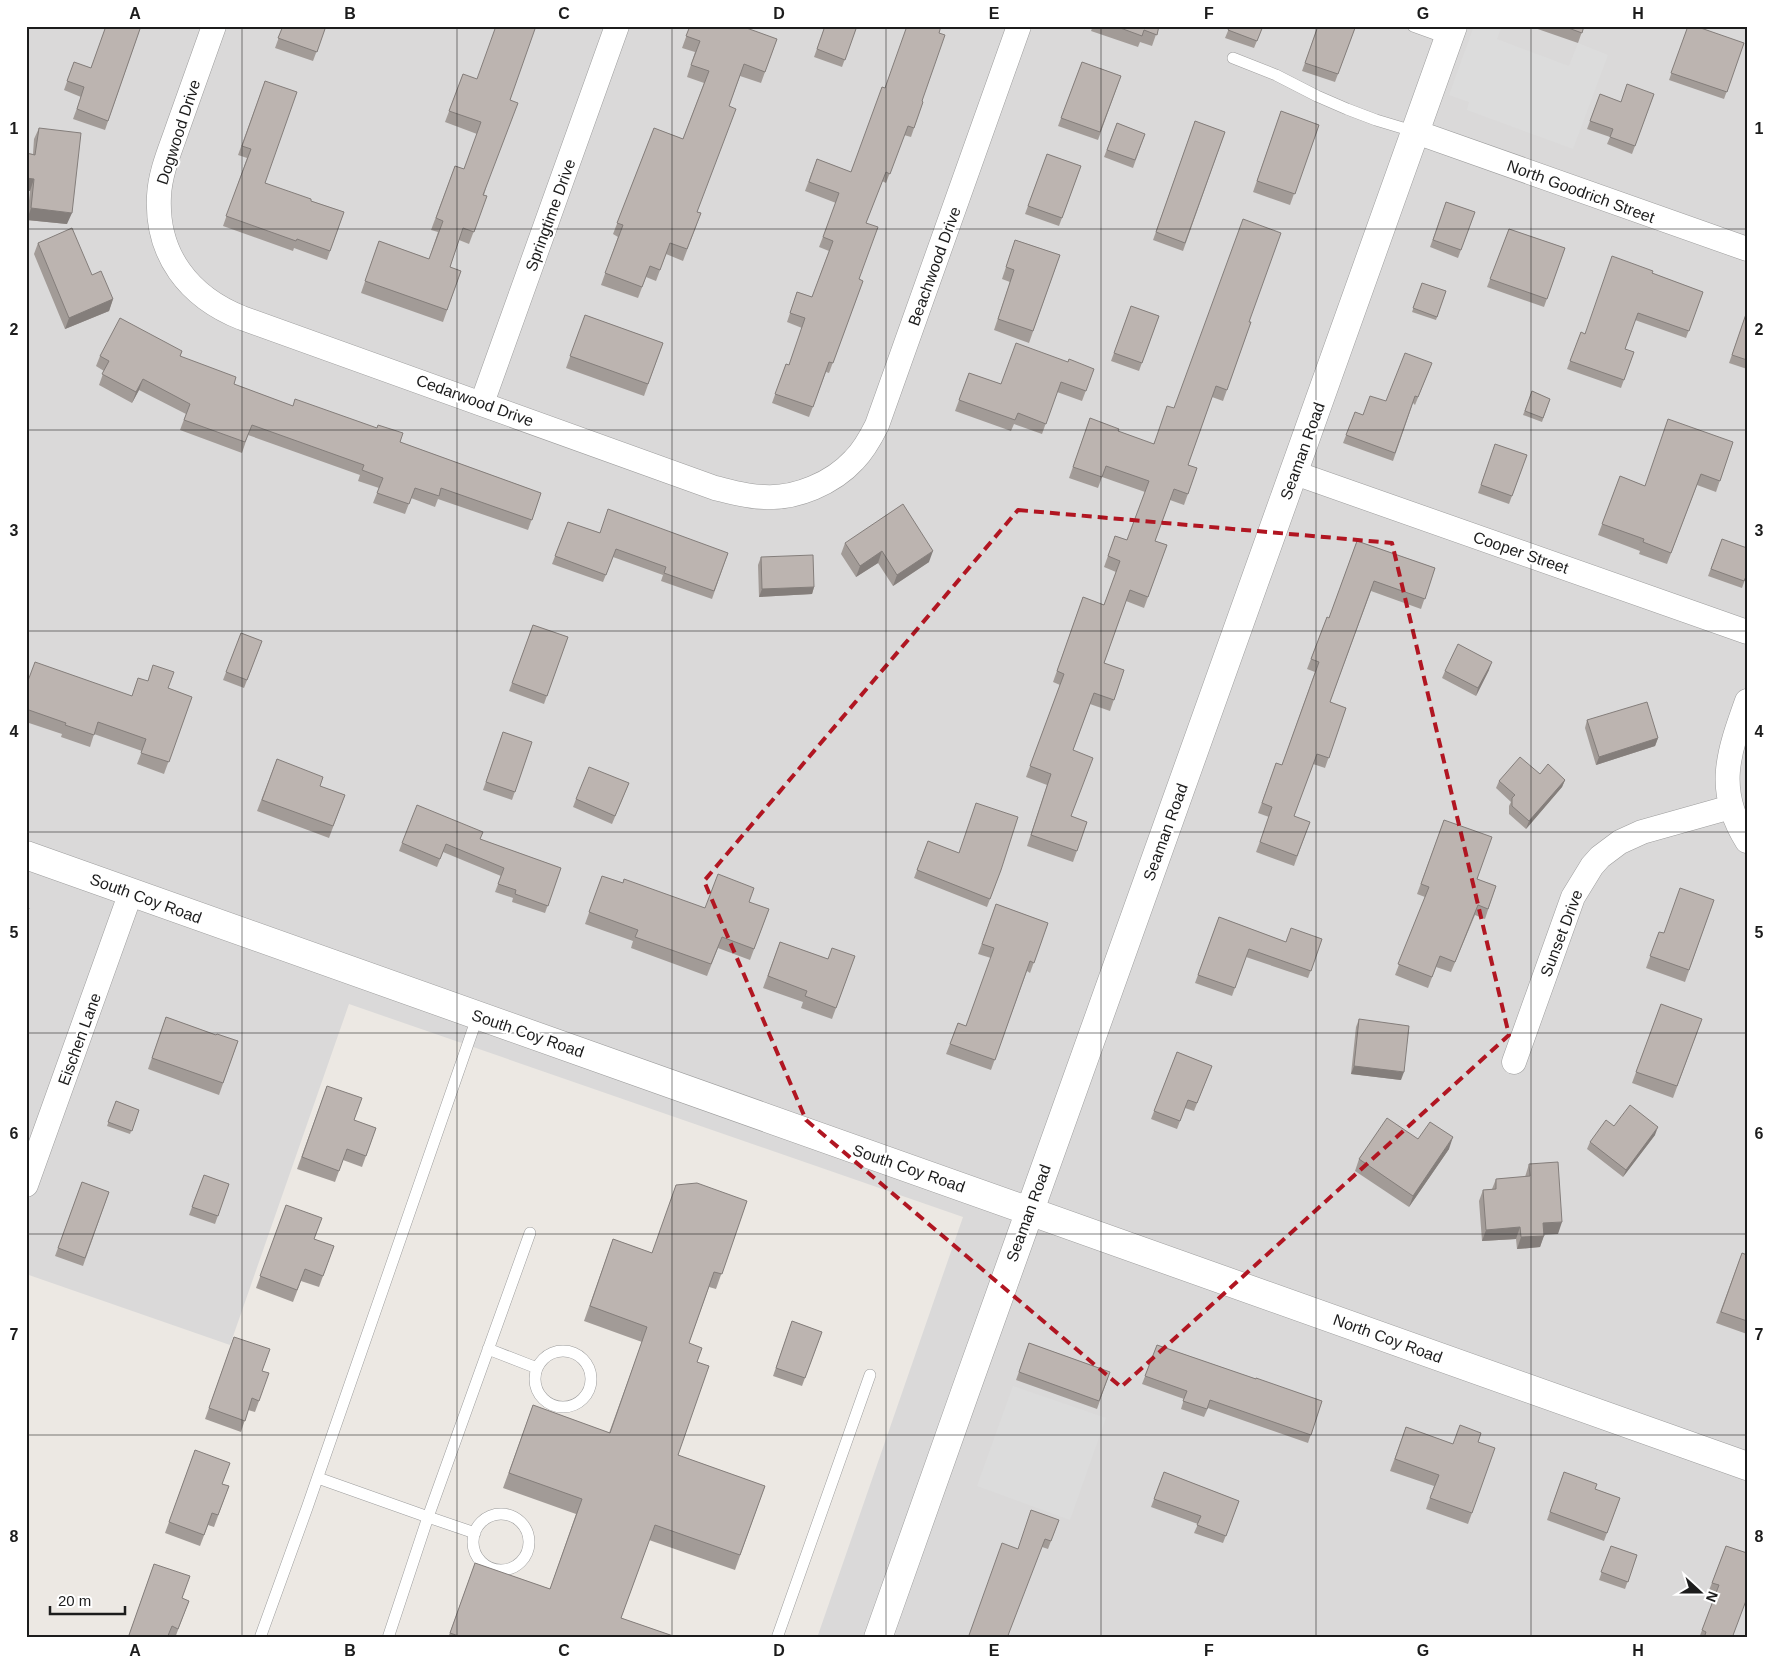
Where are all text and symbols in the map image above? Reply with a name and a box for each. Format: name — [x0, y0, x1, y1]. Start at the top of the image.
text: A — [129, 5, 141, 22]
text: B — [344, 5, 356, 22]
text: C — [558, 5, 570, 22]
text: D — [773, 5, 785, 22]
text: E — [989, 5, 1000, 22]
text: F — [1204, 5, 1214, 22]
text: G — [1417, 5, 1429, 22]
text: H — [1632, 5, 1644, 22]
street label: Dogwood Drive — [153, 77, 203, 187]
text: 1 — [10, 120, 19, 137]
text: 1 — [1755, 120, 1764, 137]
street label: Springtime Drive — [522, 157, 579, 274]
street label: North Goodrich Street — [1505, 157, 1657, 226]
street label: Beachwood Drive — [905, 204, 964, 328]
text: 2 — [10, 321, 19, 338]
text: 2 — [1755, 321, 1764, 338]
street label: Cedarwood Drive — [414, 371, 536, 430]
street label: Seaman Road — [1277, 400, 1328, 502]
text: 3 — [10, 522, 19, 539]
text: 3 — [1755, 522, 1764, 539]
street label: Cooper Street — [1471, 528, 1571, 577]
text: 4 — [10, 723, 19, 740]
text: 4 — [1755, 723, 1764, 740]
street label: Seaman Road — [1140, 781, 1191, 883]
street label: South Coy Road — [88, 870, 204, 927]
street label: Sunset Drive — [1537, 887, 1586, 979]
text: 5 — [10, 924, 19, 941]
text: 5 — [1755, 924, 1764, 941]
street label: Eischen Lane — [55, 991, 104, 1088]
street label: South Coy Road — [470, 1006, 586, 1061]
text: 6 — [10, 1125, 19, 1142]
text: 6 — [1755, 1125, 1764, 1142]
street label: South Coy Road — [851, 1141, 967, 1196]
street label: Seaman Road — [1003, 1162, 1054, 1264]
street label: North Coy Road — [1331, 1311, 1445, 1366]
text: 7 — [10, 1326, 19, 1343]
text: 7 — [1755, 1326, 1764, 1343]
text: 8 — [10, 1528, 19, 1545]
text: 8 — [1755, 1528, 1764, 1545]
north arrow — [1676, 1566, 1726, 1616]
scale bar — [50, 1584, 125, 1616]
text: N — [1703, 1589, 1721, 1604]
text: 20 m — [58, 1592, 91, 1609]
text: A — [129, 1642, 141, 1659]
text: B — [344, 1642, 356, 1659]
text: C — [558, 1642, 570, 1659]
text: D — [773, 1642, 785, 1659]
text: E — [989, 1642, 1000, 1659]
text: F — [1204, 1642, 1214, 1659]
text: G — [1417, 1642, 1429, 1659]
text: H — [1632, 1642, 1644, 1659]

